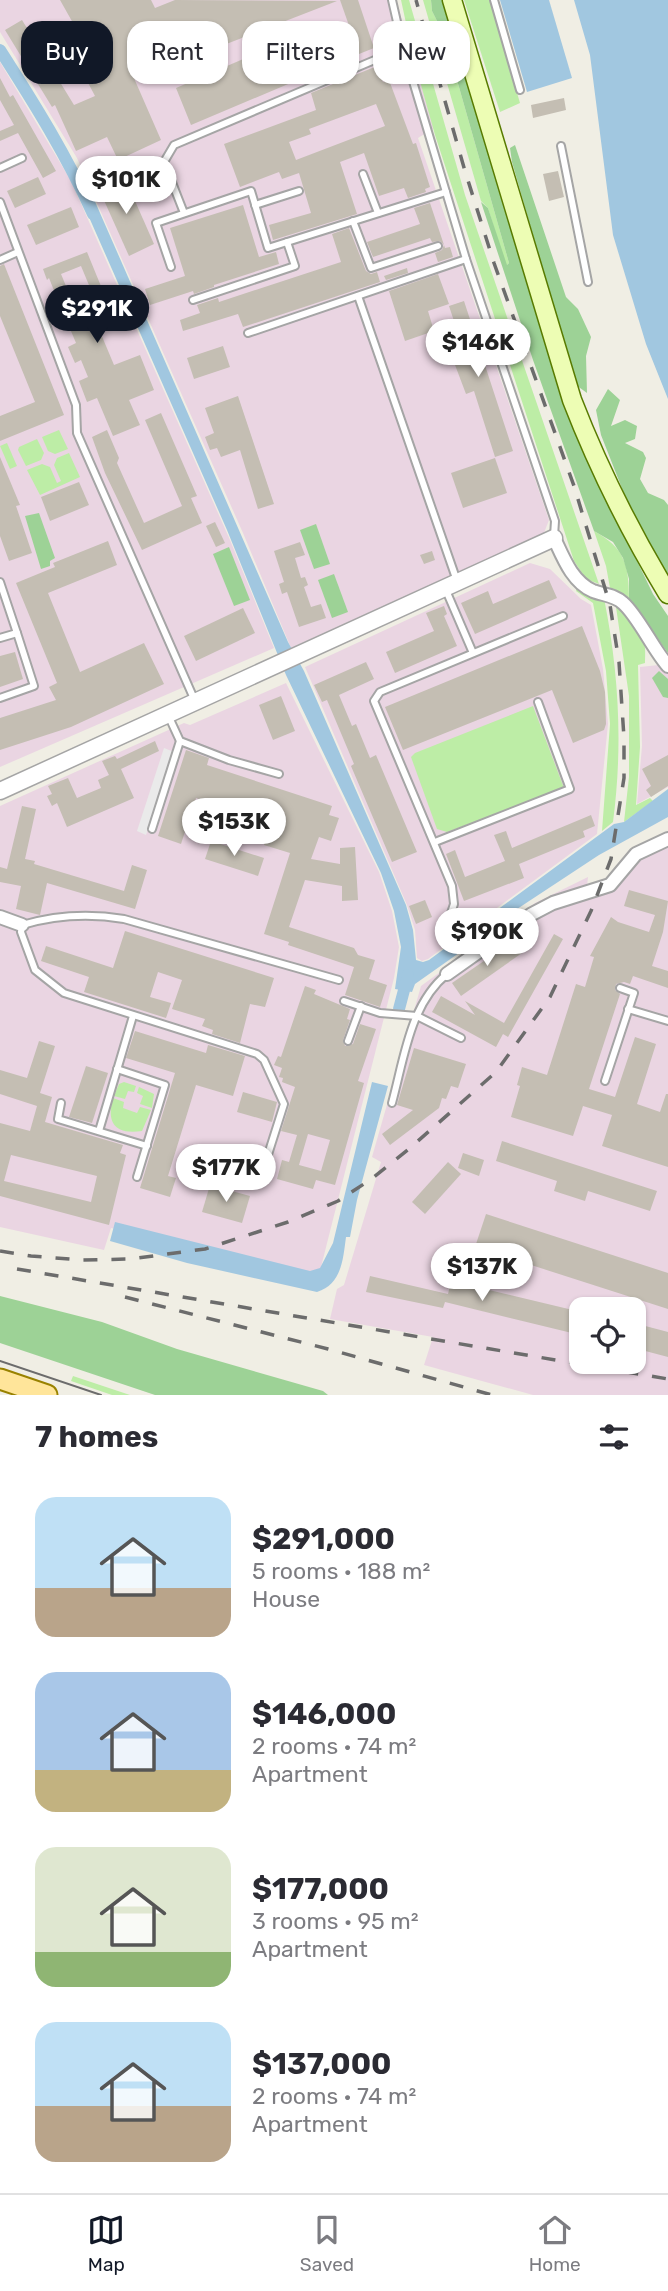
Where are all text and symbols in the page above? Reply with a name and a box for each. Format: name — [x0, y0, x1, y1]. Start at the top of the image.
chip: Buy — [21, 21, 113, 84]
chip: Rent — [127, 21, 228, 84]
chip: Filters — [242, 21, 359, 84]
chip: New — [373, 21, 470, 84]
pin: $101K — [77, 156, 175, 216]
text: $101K — [91, 165, 161, 193]
pin: $291K — [48, 286, 146, 345]
text: $291K — [61, 294, 133, 322]
pin: $146K — [429, 320, 527, 379]
text: $146K — [442, 328, 514, 356]
pin: $153K — [185, 798, 283, 858]
text: $153K — [198, 807, 270, 835]
pin: $190K — [438, 908, 536, 968]
text: $190K — [451, 917, 523, 945]
pin: $177K — [177, 1144, 275, 1204]
text: $177K — [192, 1153, 260, 1181]
pin: $137K — [433, 1244, 531, 1303]
text: $137K — [447, 1252, 517, 1280]
map controls — [569, 1297, 646, 1374]
button: locate — [569, 1297, 646, 1374]
icon: filters — [595, 1418, 633, 1456]
text: 7 homes — [35, 1419, 158, 1455]
text: $291,000 — [252, 1521, 395, 1557]
icon: home — [91, 1525, 175, 1609]
text: 5 rooms · 188 m² — [252, 1557, 430, 1585]
text: House — [252, 1585, 320, 1613]
text: $146,000 — [252, 1696, 396, 1732]
icon: home — [91, 1700, 175, 1784]
text: 2 rooms · 74 m² — [252, 1732, 416, 1760]
text: Apartment — [252, 1760, 368, 1788]
text: $177,000 — [252, 1871, 389, 1907]
icon: home — [91, 1875, 175, 1959]
text: 3 rooms · 95 m² — [252, 1907, 419, 1935]
text: Apartment — [252, 1935, 368, 1963]
text: $137,000 — [252, 2046, 392, 2082]
icon: home — [91, 2050, 175, 2134]
text: 2 rooms · 74 m² — [252, 2082, 416, 2110]
text: Apartment — [252, 2110, 368, 2138]
tab: Map — [87, 2211, 125, 2276]
tab: Saved — [300, 2211, 354, 2276]
tab: Home — [529, 2211, 581, 2276]

